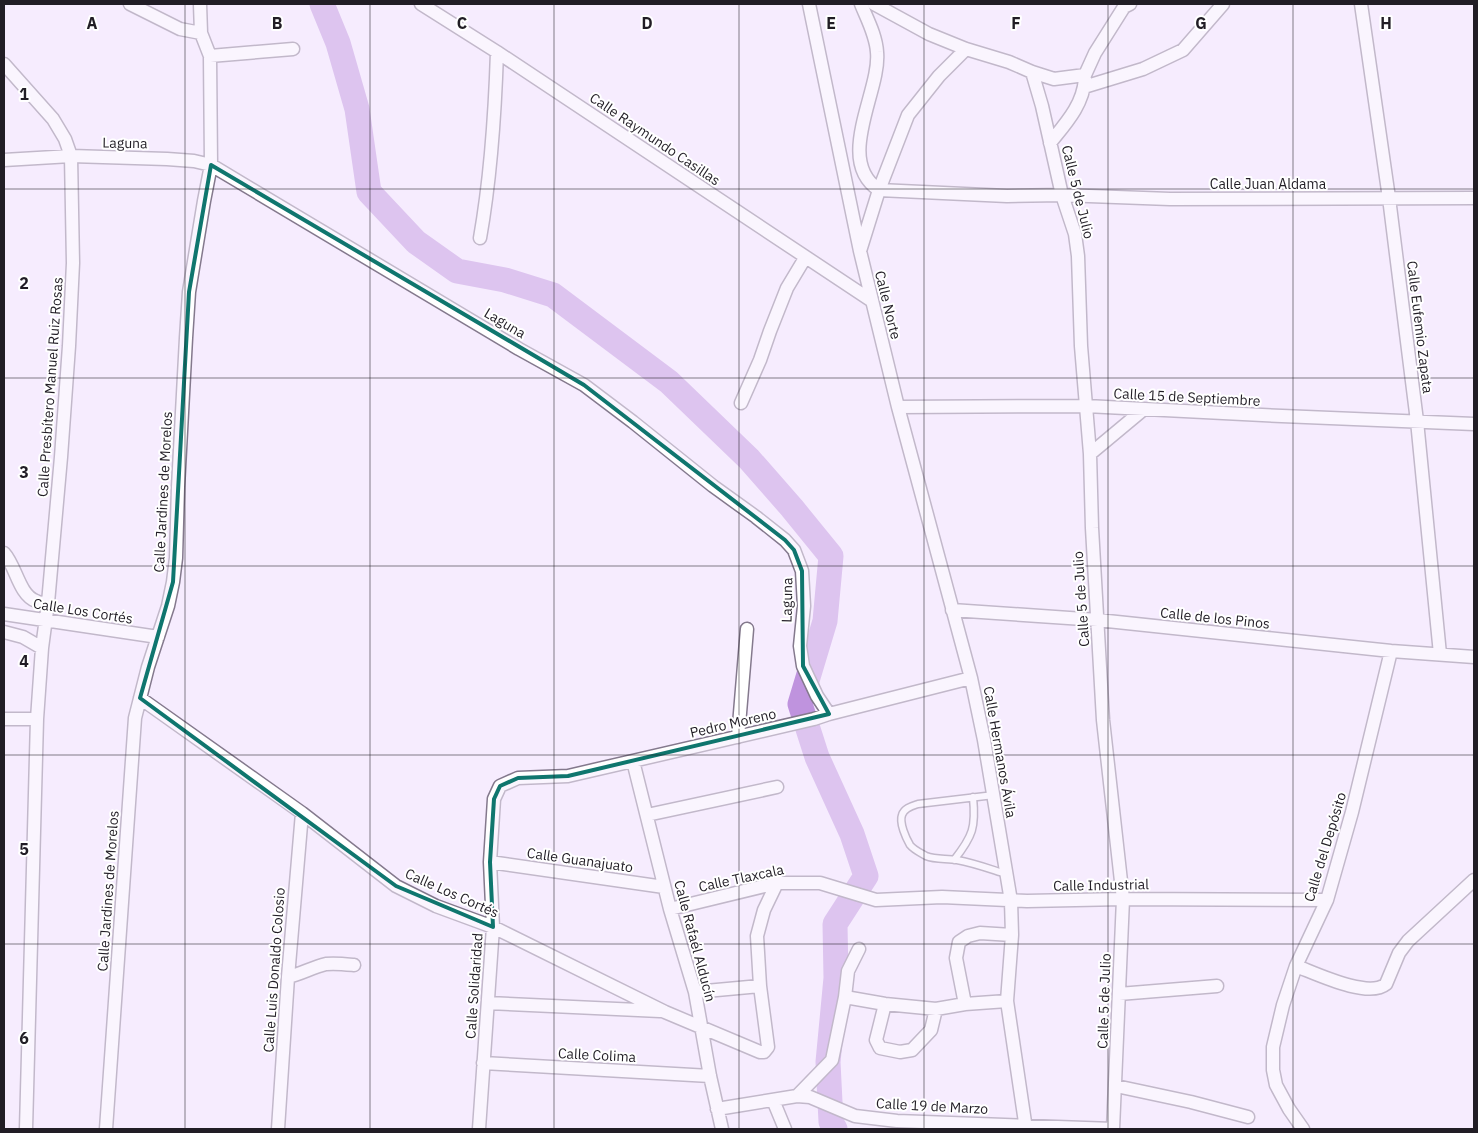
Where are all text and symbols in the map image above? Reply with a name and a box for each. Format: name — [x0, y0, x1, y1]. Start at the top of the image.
text: A — [87, 13, 98, 33]
text: B — [272, 13, 283, 33]
text: C — [457, 13, 467, 33]
text: D — [641, 13, 653, 33]
text: E — [826, 13, 836, 33]
text: F — [1011, 13, 1021, 33]
text: G — [1195, 13, 1207, 33]
text: H — [1380, 13, 1392, 33]
text: 1 — [19, 84, 29, 104]
street label: Calle Raymundo Casillas — [586, 89, 724, 190]
street label: Laguna — [102, 134, 148, 152]
street label: Calle 5 de Julio — [1058, 143, 1098, 241]
street label: Calle Juan Aldama — [1210, 175, 1327, 193]
street label: Calle Eufemio Zapata — [1403, 260, 1437, 395]
street label: Calle Norte — [871, 269, 905, 342]
text: 2 — [19, 273, 29, 293]
street label: Calle Presbítero Manuel Ruiz Rosas — [33, 276, 67, 498]
street label: Laguna — [481, 304, 529, 343]
street label: Calle 15 de Septiembre — [1113, 384, 1261, 410]
street label: Calle Jardines de Morelos — [150, 411, 176, 573]
text: 3 — [19, 462, 29, 482]
street label: Calle 5 de Julio — [1069, 550, 1093, 647]
street label: Laguna — [778, 577, 796, 623]
street label: Calle Los Cortés — [32, 594, 134, 628]
street label: Calle de los Pinos — [1159, 603, 1271, 633]
text: 4 — [19, 651, 29, 671]
street label: Calle Hermanos Ávila — [980, 685, 1022, 820]
street label: Pedro Moreno — [688, 704, 778, 742]
street label: Calle del Depósito — [1300, 790, 1350, 904]
street label: Calle Jardines de Morelos — [93, 810, 123, 972]
text: 5 — [19, 839, 29, 859]
street label: Calle Guanajuato — [526, 844, 634, 876]
street label: Calle Tlaxcala — [697, 860, 786, 896]
street label: Calle Los Cortés — [402, 864, 502, 922]
street label: Calle Industrial — [1053, 875, 1149, 895]
street label: Calle Rafaél Alducín — [670, 878, 720, 1004]
street label: Calle Luis Donaldo Colosio — [259, 887, 289, 1053]
street label: Calle Solidaridad — [461, 933, 487, 1039]
street label: Calle 5 de Julio — [1093, 953, 1115, 1049]
text: 6 — [19, 1028, 29, 1048]
street label: Calle Colima — [557, 1044, 637, 1066]
street label: Calle 19 de Marzo — [876, 1094, 989, 1118]

